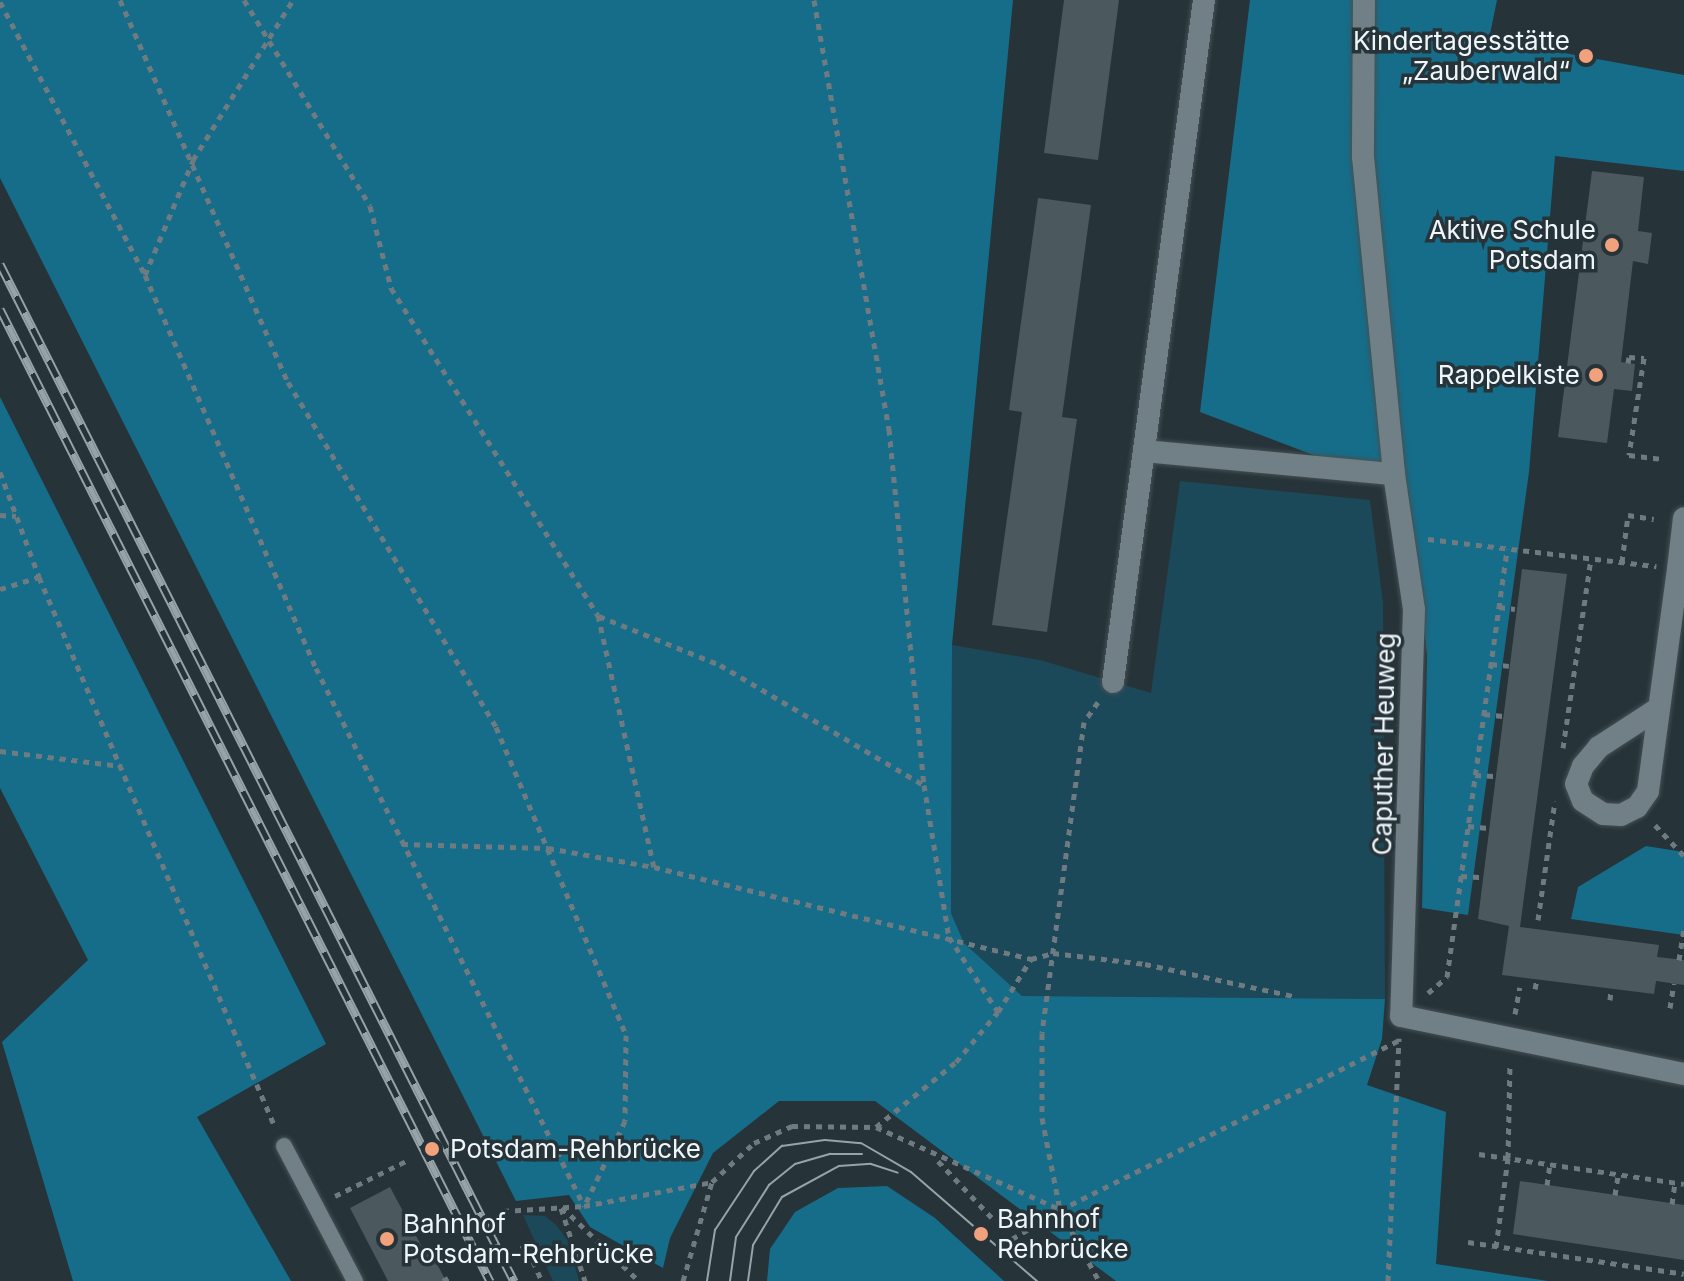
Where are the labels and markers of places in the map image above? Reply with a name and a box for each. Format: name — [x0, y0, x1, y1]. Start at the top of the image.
place label: Kindertagesstätte „Zauberwald“ — [1353, 25, 1570, 86]
marker: Kindertagesstätte „Zauberwald“ — [1577, 47, 1595, 65]
place label: Aktive Schule Potsdam — [1429, 214, 1596, 276]
marker: Aktive Schule Potsdam — [1603, 236, 1621, 254]
place label: Rappelkiste — [1438, 359, 1580, 391]
marker: Rappelkiste — [1587, 366, 1605, 384]
place label: Potsdam-Rehbrücke — [450, 1133, 701, 1165]
marker: Potsdam-Rehbrücke — [421, 1138, 443, 1160]
place label: Bahnhof Rehbrücke — [997, 1203, 1129, 1264]
place label: Bahnhof Potsdam-Rehbrücke — [403, 1208, 654, 1270]
marker: Bahnhof Rehbrücke — [972, 1225, 990, 1243]
marker: Bahnhof Potsdam-Rehbrücke — [378, 1230, 396, 1248]

